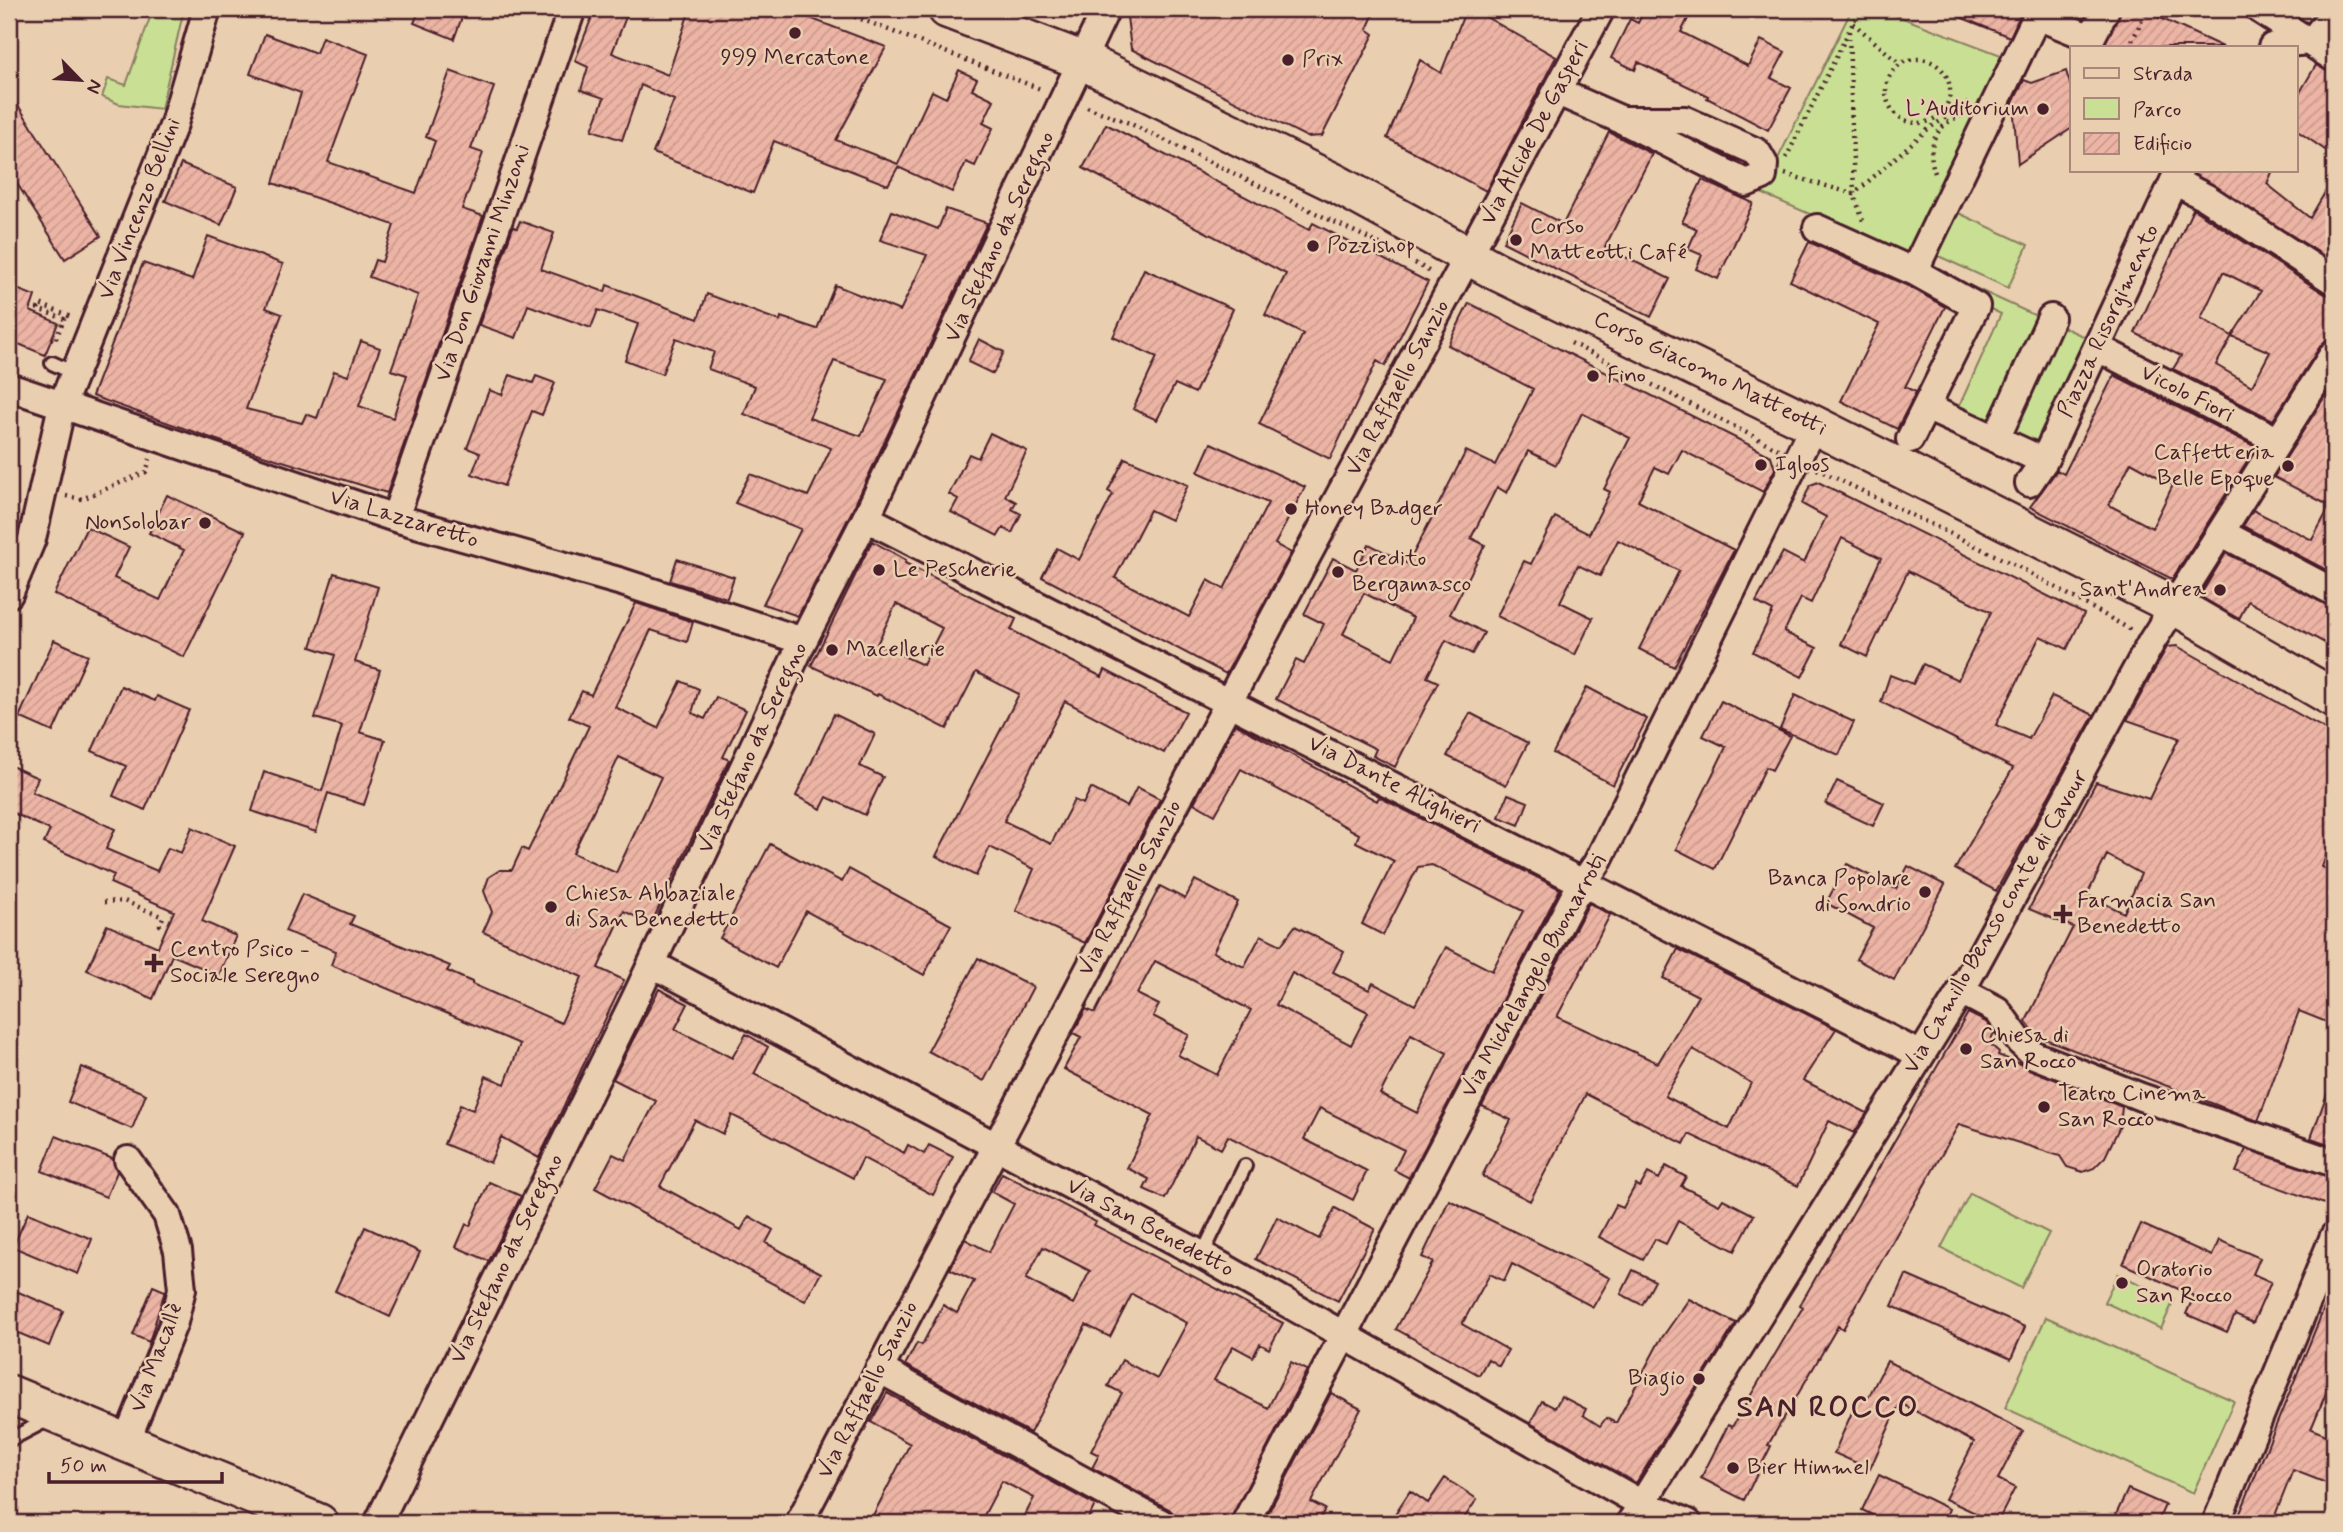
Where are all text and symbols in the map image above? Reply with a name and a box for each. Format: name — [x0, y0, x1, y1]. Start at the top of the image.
marker: 999 Mercatone — [787, 25, 803, 41]
street label: Via Alcide De Gasperi — [1474, 35, 1596, 231]
place label: 999 Mercatone — [720, 43, 870, 73]
place label: Prix — [1302, 45, 1343, 75]
north arrow — [46, 46, 116, 116]
legend — [2070, 46, 2298, 172]
marker: Prix — [1280, 52, 1296, 68]
text: Strada — [2133, 60, 2193, 88]
text: N — [80, 76, 108, 98]
place label: L’Auditorium — [1906, 94, 2029, 124]
text: Parco — [2133, 96, 2181, 124]
marker: L’Auditorium — [2035, 101, 2051, 117]
street label: Via Vincenzo Bellini — [91, 114, 189, 304]
street label: Via Stefano da Seregno — [938, 126, 1064, 348]
text: Edificio — [2133, 130, 2192, 158]
street label: Via Don Giovanni Minzoni — [428, 140, 538, 386]
place label: Corso Matteotti Café — [1530, 212, 1687, 268]
street label: Piazza Risorgimento — [2051, 220, 2167, 422]
place label: Pozzishop — [1327, 231, 1415, 261]
marker: Corso Matteotti Café — [1508, 232, 1524, 248]
marker: Pozzishop — [1305, 238, 1321, 254]
street label: Via Raffaello Sanzio — [1339, 295, 1457, 481]
street label: Corso Giacomo Matteotti — [1588, 304, 1832, 444]
street label: Vicolo Fiori — [2135, 358, 2239, 430]
place label: Fino — [1607, 361, 1646, 391]
marker: Fino — [1585, 368, 1601, 384]
place label: Caffetteria Belle Epoque — [2153, 438, 2274, 494]
place label: Igloos — [1775, 450, 1829, 480]
marker: Igloos — [1753, 457, 1769, 473]
marker: Caffetteria Belle Epoque — [2280, 458, 2296, 474]
street label: Via Lazzaretto — [326, 482, 482, 556]
place label: Honey Badger — [1305, 494, 1443, 526]
marker: Honey Badger — [1283, 501, 1299, 517]
place label: Nonsolobar — [85, 508, 191, 538]
marker: Nonsolobar — [197, 515, 213, 531]
place label: Credito Bergamasco — [1352, 544, 1471, 602]
place label: Le Pescherie — [893, 555, 1016, 585]
marker: Le Pescherie — [871, 562, 887, 578]
marker: Credito Bergamasco — [1330, 564, 1346, 580]
place label: Sant'Andrea — [2080, 575, 2206, 605]
marker: Sant'Andrea — [2212, 582, 2228, 598]
place label: Macellerie — [846, 635, 945, 665]
street label: Via Stefano da Seregno — [691, 637, 817, 859]
marker: Macellerie — [824, 642, 840, 658]
street label: Via Dante Alighieri — [1303, 729, 1485, 841]
street label: Via Camillo Benso conte di Cavour — [1896, 764, 2096, 1079]
street label: Via Raffaello Sanzio — [1071, 795, 1189, 981]
street label: Via Michelangelo Buonarroti — [1454, 849, 1615, 1104]
place label: Banca Popolare di Sondrio — [1768, 864, 1911, 920]
place label: Chiesa Abbaziale di San Benedetto — [565, 879, 739, 935]
marker: Banca Popolare di Sondrio — [1917, 884, 1933, 900]
place label: Farmacia San Benedetto — [2077, 886, 2216, 942]
marker: Chiesa Abbaziale di San Benedetto — [543, 899, 559, 915]
marker: Farmacia San Benedetto — [2055, 906, 2071, 922]
place label: Centro Psico - Sociale Seregno — [170, 935, 320, 993]
marker: Centro Psico - Sociale Seregno — [144, 953, 164, 973]
place label: Chiesa di San Rocco — [1980, 1021, 2076, 1077]
marker: Chiesa di San Rocco — [1958, 1041, 1974, 1057]
place label: Teatro Cinema San Rocco — [2058, 1079, 2206, 1135]
marker: Teatro Cinema San Rocco — [2036, 1099, 2052, 1115]
street label: Via Stefano da Seregno — [443, 1149, 573, 1370]
street label: Via San Benedetto — [1061, 1171, 1239, 1285]
place label: Oratorio San Rocco — [2136, 1255, 2232, 1311]
marker: Oratorio San Rocco — [2114, 1275, 2130, 1291]
street label: Via Raffaello Sanzio — [810, 1296, 926, 1484]
street label: Via Macallè — [123, 1299, 191, 1417]
place label: Biagio — [1628, 1364, 1685, 1396]
marker: Biagio — [1691, 1371, 1707, 1387]
district label: SAN ROCCO — [1737, 1388, 1919, 1427]
scale bar — [49, 1441, 222, 1485]
text: 50 m — [60, 1452, 107, 1480]
place label: Bier Himmel — [1747, 1453, 1869, 1483]
marker: Bier Himmel — [1725, 1460, 1741, 1476]

